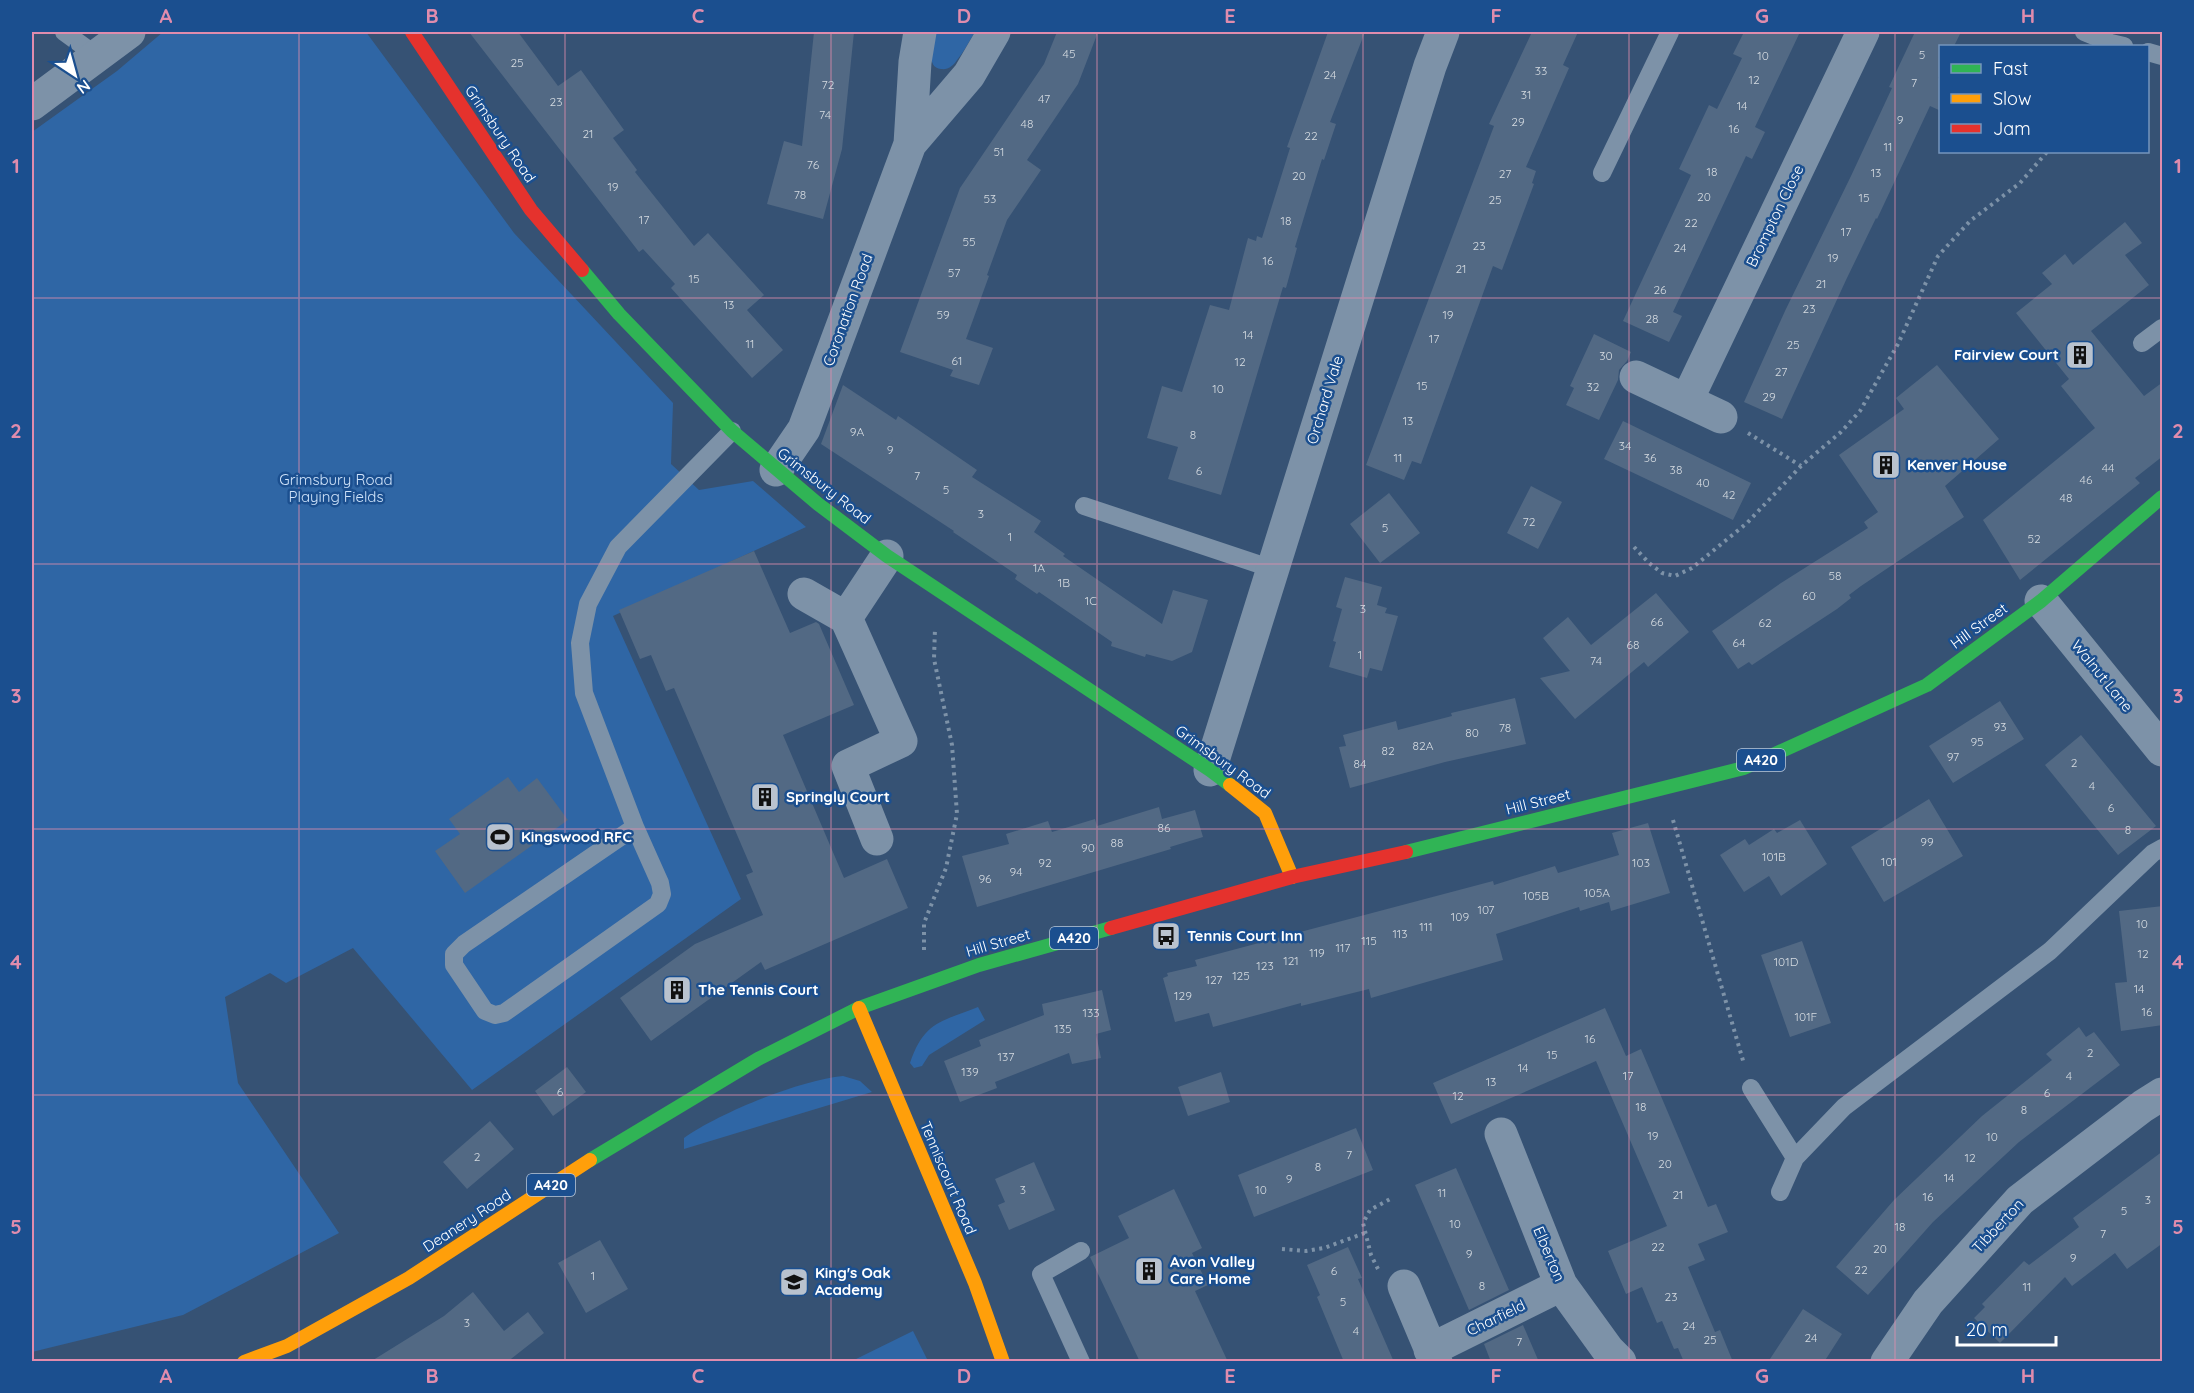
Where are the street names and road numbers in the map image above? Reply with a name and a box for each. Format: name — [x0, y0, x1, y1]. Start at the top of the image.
street label: Grimsbury Road — [461, 81, 540, 186]
street label: Brompton Close — [1742, 161, 1808, 270]
street label: Coronation Road — [818, 251, 877, 369]
street label: Orchard Vale — [1302, 353, 1347, 446]
street label: Grimsbury Road — [774, 443, 875, 528]
street label: Hill Street — [1946, 599, 2011, 653]
street label: Walnut Lane — [2067, 636, 2137, 716]
street label: Grimsbury Road — [1172, 721, 1275, 803]
road number: A420 — [1737, 749, 1785, 771]
street label: Hill Street — [1504, 784, 1572, 819]
street label: Hill Street — [964, 924, 1032, 961]
road number: A420 — [1050, 927, 1098, 949]
street label: Tenniscourt Road — [916, 1118, 981, 1237]
road number: A420 — [527, 1174, 575, 1196]
street label: Deanery Road — [419, 1185, 514, 1256]
street label: Tibberton — [1968, 1195, 2028, 1257]
street label: Elberton — [1529, 1223, 1570, 1284]
street label: Charfield — [1463, 1295, 1528, 1340]

